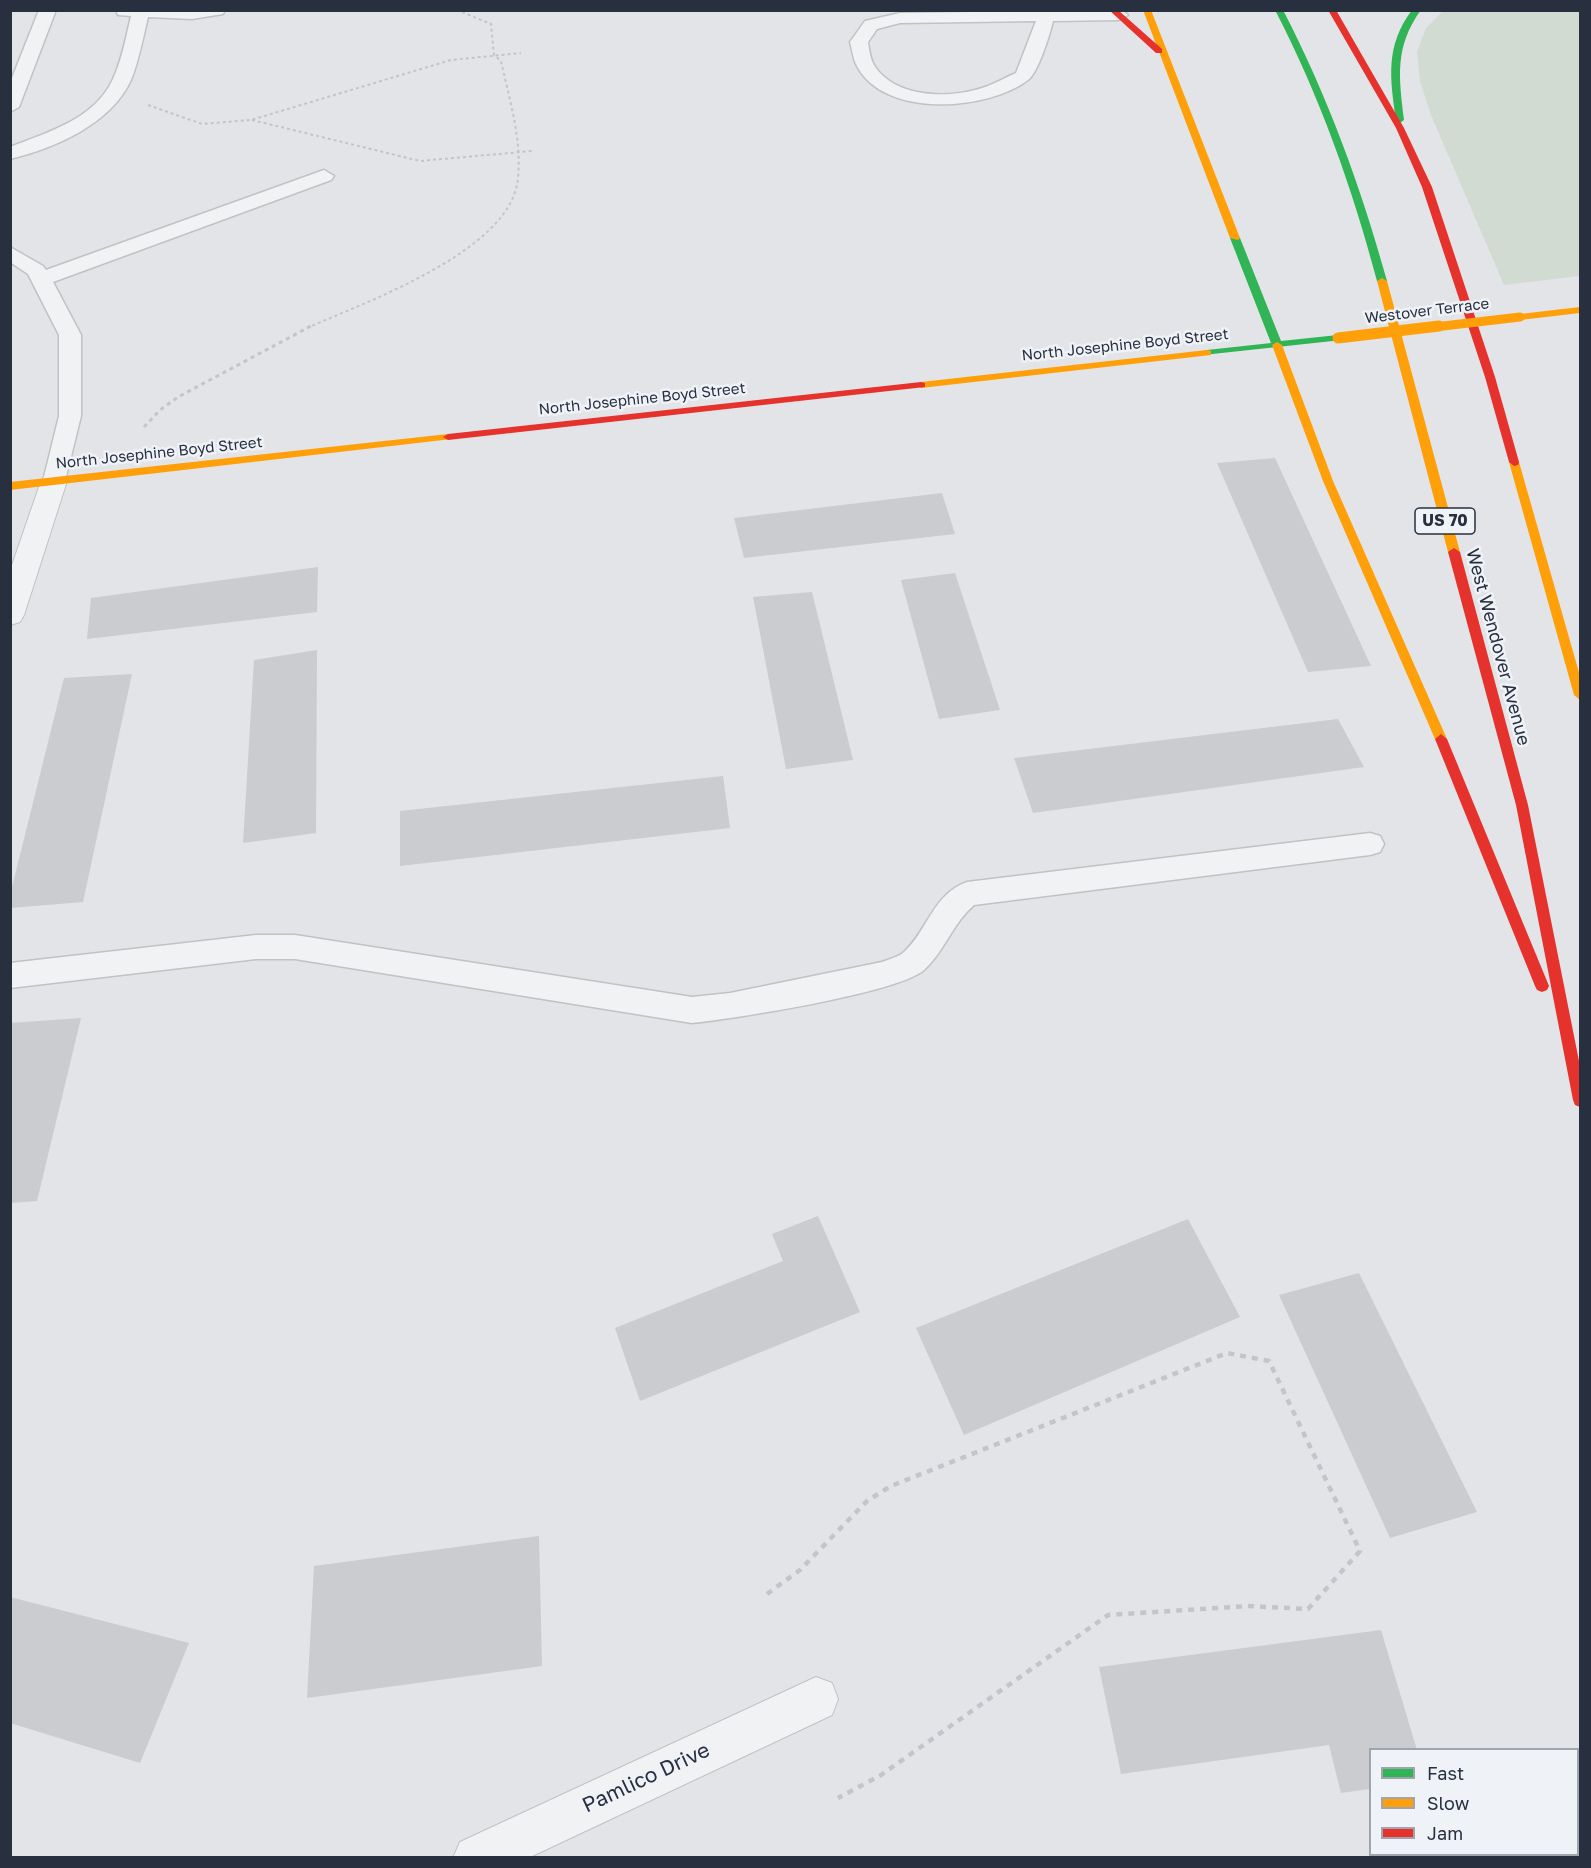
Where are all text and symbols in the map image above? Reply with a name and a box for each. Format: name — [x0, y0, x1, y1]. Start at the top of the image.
street label: Westover Terrace — [1364, 294, 1490, 328]
street label: North Josephine Boyd Street — [1021, 325, 1229, 365]
street label: North Josephine Boyd Street — [538, 379, 746, 419]
street label: North Josephine Boyd Street — [55, 433, 263, 473]
road number: US 70 — [1415, 508, 1475, 534]
street label: West Wendover Avenue — [1461, 546, 1535, 748]
street label: Pamlico Drive — [578, 1737, 714, 1819]
legend — [1369, 1748, 1579, 1856]
text: Fast — [1427, 1762, 1464, 1784]
text: Slow — [1427, 1792, 1469, 1814]
text: Jam — [1427, 1822, 1463, 1844]

